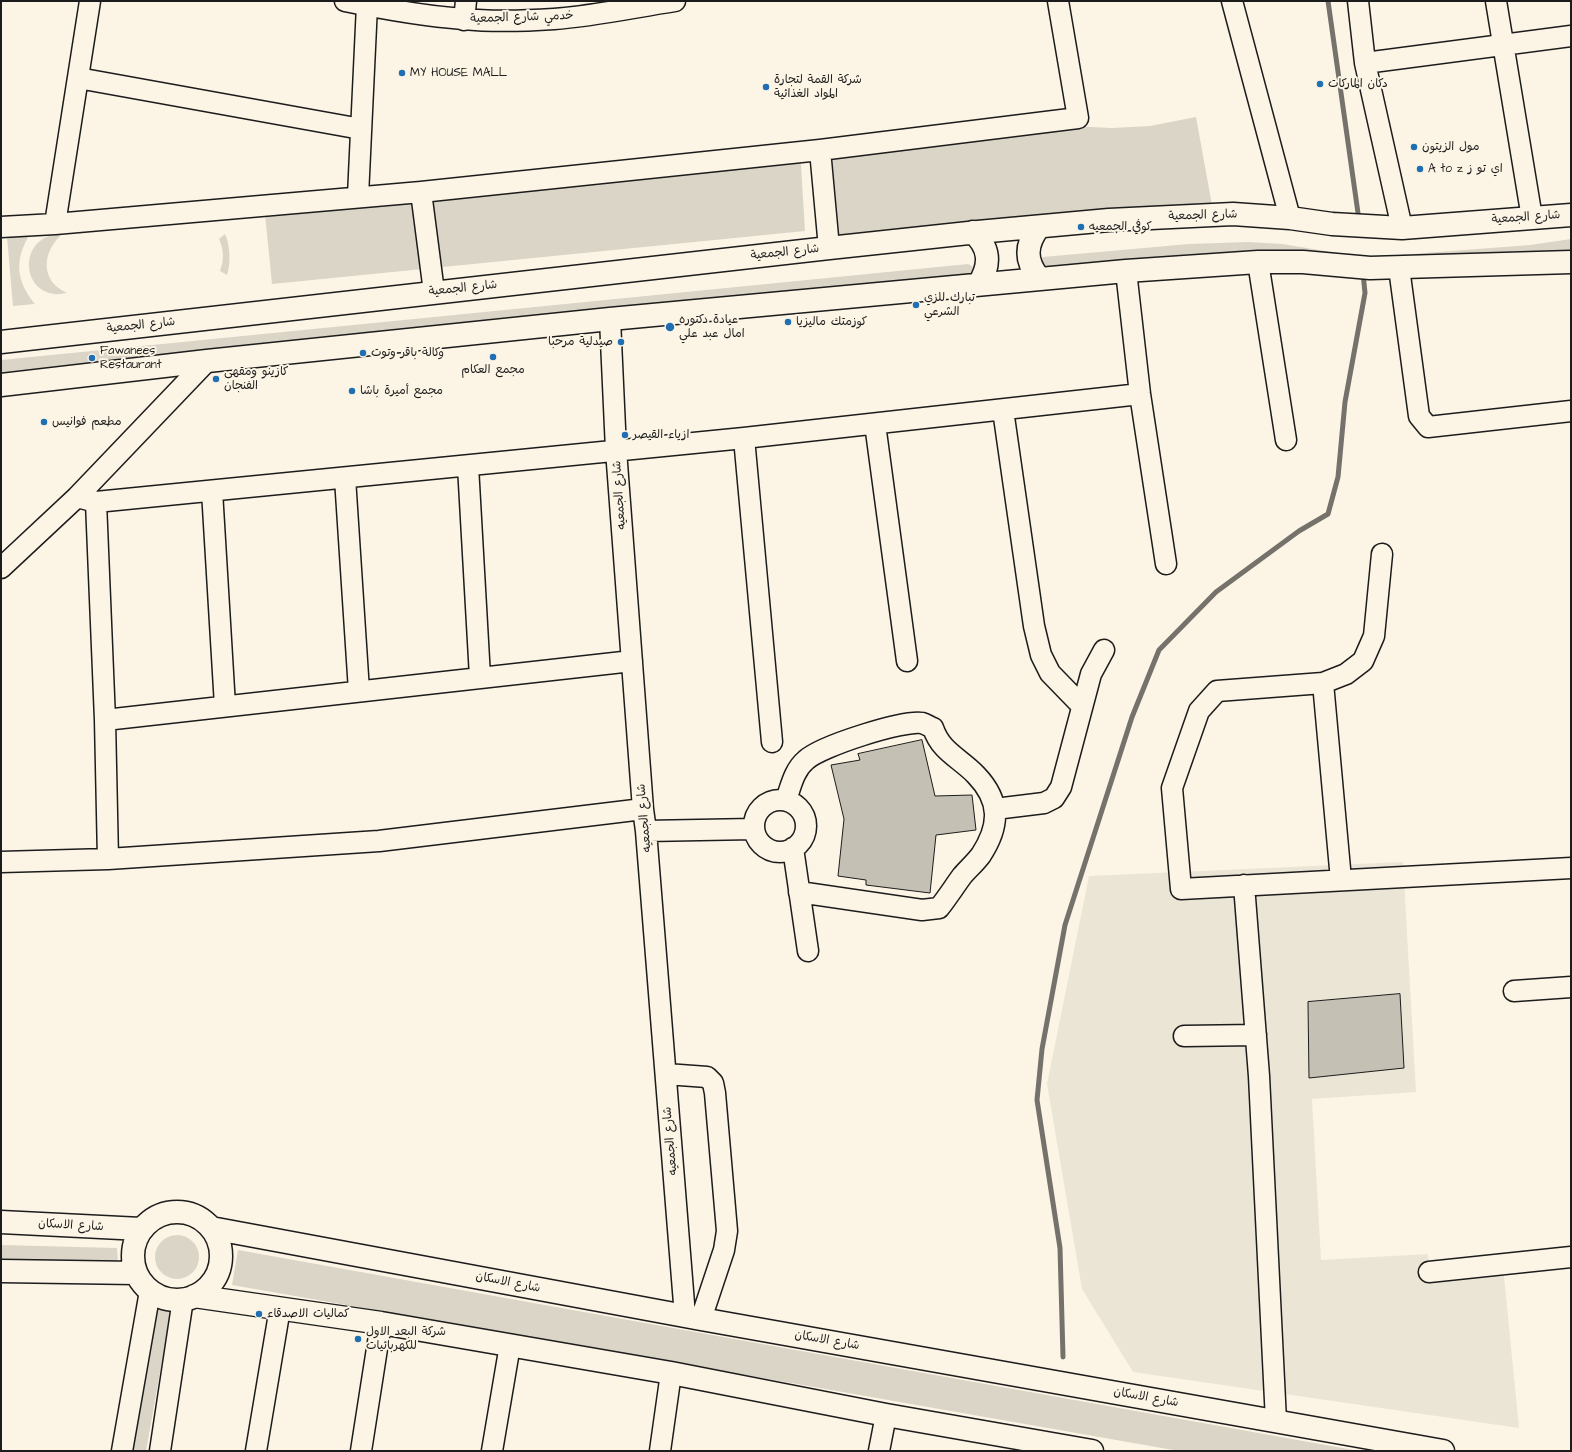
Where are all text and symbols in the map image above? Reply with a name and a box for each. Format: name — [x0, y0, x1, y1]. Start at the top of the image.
street label: خدمي شارع الجمعية — [470, 9, 574, 27]
place label: MY HOUSE MALL — [410, 66, 507, 80]
marker: MY HOUSE MALL — [397, 68, 407, 78]
place label: شركة القمة لتجارة المواد الغذائية — [774, 73, 862, 101]
place label: دكان الماركات — [1328, 77, 1388, 91]
marker: دكان الماركات — [1315, 79, 1325, 89]
marker: شركة القمة لتجارة المواد الغذائية — [761, 82, 771, 92]
place label: مول الزيتون — [1422, 140, 1479, 154]
marker: مول الزيتون — [1409, 142, 1419, 152]
place label: A to z اي تو ز — [1428, 162, 1503, 176]
marker: A to z اي تو ز — [1415, 164, 1425, 174]
street label: شارع الجمعية — [1168, 208, 1238, 224]
street label: شارع الجمعية — [1491, 208, 1561, 228]
place label: كوفي الجمعيه — [1089, 220, 1152, 234]
marker: كوفي الجمعيه — [1076, 222, 1086, 232]
street label: شارع الجمعية — [750, 242, 820, 264]
street label: شارع الجمعية — [428, 278, 498, 300]
place label: تبارك للزي الشرعي — [924, 291, 975, 319]
marker: تبارك للزي الشرعي — [911, 300, 921, 310]
place label: عيادة دكتوره امال عبد علي — [679, 313, 745, 341]
street label: شارع الجمعية — [106, 315, 176, 337]
place label: كوزمتك ماليزيا — [796, 315, 867, 329]
marker: كوزمتك ماليزيا — [783, 317, 793, 327]
marker: عيادة دكتوره امال عبد علي — [664, 321, 676, 333]
place label: صيدلية مرحبا — [548, 335, 613, 349]
marker: صيدلية مرحبا — [616, 337, 626, 347]
place label: Fawanees Restaurant — [100, 344, 162, 372]
place label: وكالة باقر وتوت — [371, 346, 444, 360]
marker: وكالة باقر وتوت — [358, 348, 368, 358]
marker: مجمع العكام — [488, 352, 498, 362]
marker: Fawanees Restaurant — [87, 353, 97, 363]
place label: مجمع العكام — [461, 363, 525, 377]
place label: كازينو ومقهى الفنجان — [224, 365, 288, 393]
marker: كازينو ومقهى الفنجان — [211, 374, 221, 384]
place label: مجمع أميرة باشا — [360, 384, 443, 398]
marker: مجمع أميرة باشا — [347, 386, 357, 396]
place label: مطعم فوانيس — [52, 415, 122, 429]
marker: مطعم فوانيس — [39, 417, 49, 427]
place label: ازياء القيصر — [633, 428, 689, 442]
marker: ازياء القيصر — [620, 430, 630, 440]
street label: شارع الجمعيه — [610, 460, 630, 530]
street label: شارع الجمعيه — [635, 783, 655, 853]
street label: شارع الجمعيه — [661, 1106, 681, 1176]
street label: شارع الاسكان — [38, 1217, 104, 1235]
street label: شارع الاسكان — [474, 1270, 542, 1296]
place label: كماليات الاصدقاء — [267, 1307, 350, 1321]
marker: كماليات الاصدقاء — [254, 1309, 264, 1319]
place label: شركة البعد الاول للكهربائيات — [366, 1325, 446, 1353]
street label: شارع الاسكان — [793, 1328, 861, 1354]
marker: شركة البعد الاول للكهربائيات — [353, 1334, 363, 1344]
street label: شارع الاسكان — [1112, 1385, 1180, 1411]

